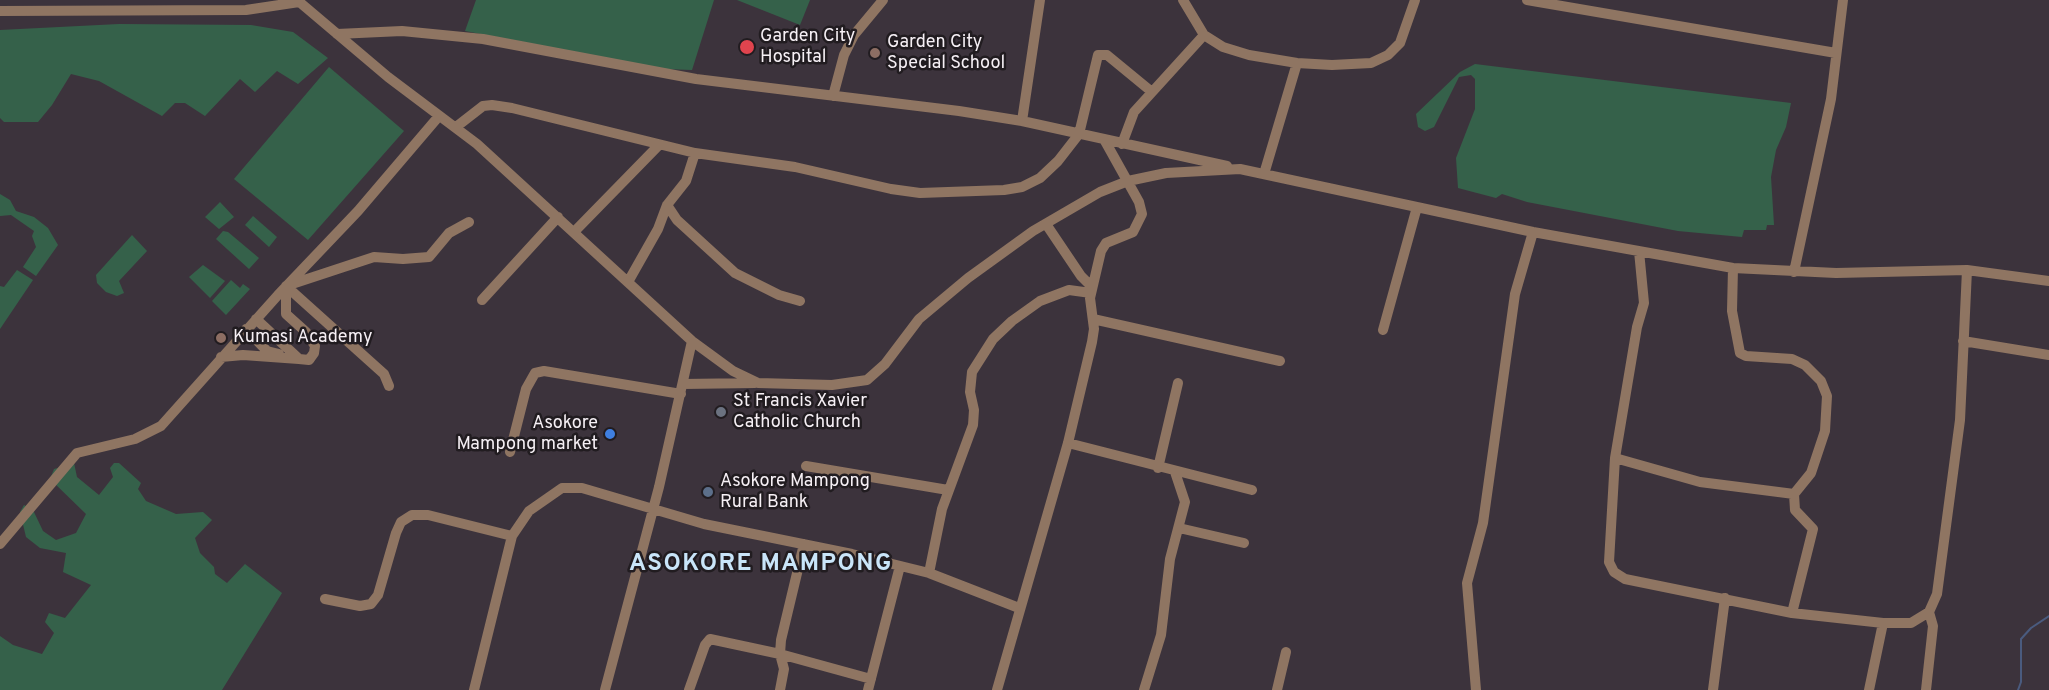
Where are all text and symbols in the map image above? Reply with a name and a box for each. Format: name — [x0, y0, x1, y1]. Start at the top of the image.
place label: Garden City Hospital — [760, 26, 855, 68]
place label: Garden City Special School — [887, 32, 1005, 74]
marker: Garden City Hospital — [738, 38, 756, 56]
marker: Garden City Special School — [868, 46, 882, 60]
place label: Kumasi Academy — [233, 327, 372, 349]
marker: Kumasi Academy — [214, 331, 228, 345]
place label: St Francis Xavier Catholic Church — [733, 391, 867, 434]
marker: St Francis Xavier Catholic Church — [714, 405, 728, 419]
place label: Asokore Mampong market — [456, 413, 598, 456]
marker: Asokore Mampong market — [603, 427, 617, 441]
place label: Asokore Mampong Rural Bank — [720, 471, 870, 514]
marker: Asokore Mampong Rural Bank — [701, 485, 715, 499]
district label: ASOKORE MAMPONG — [629, 551, 893, 579]

